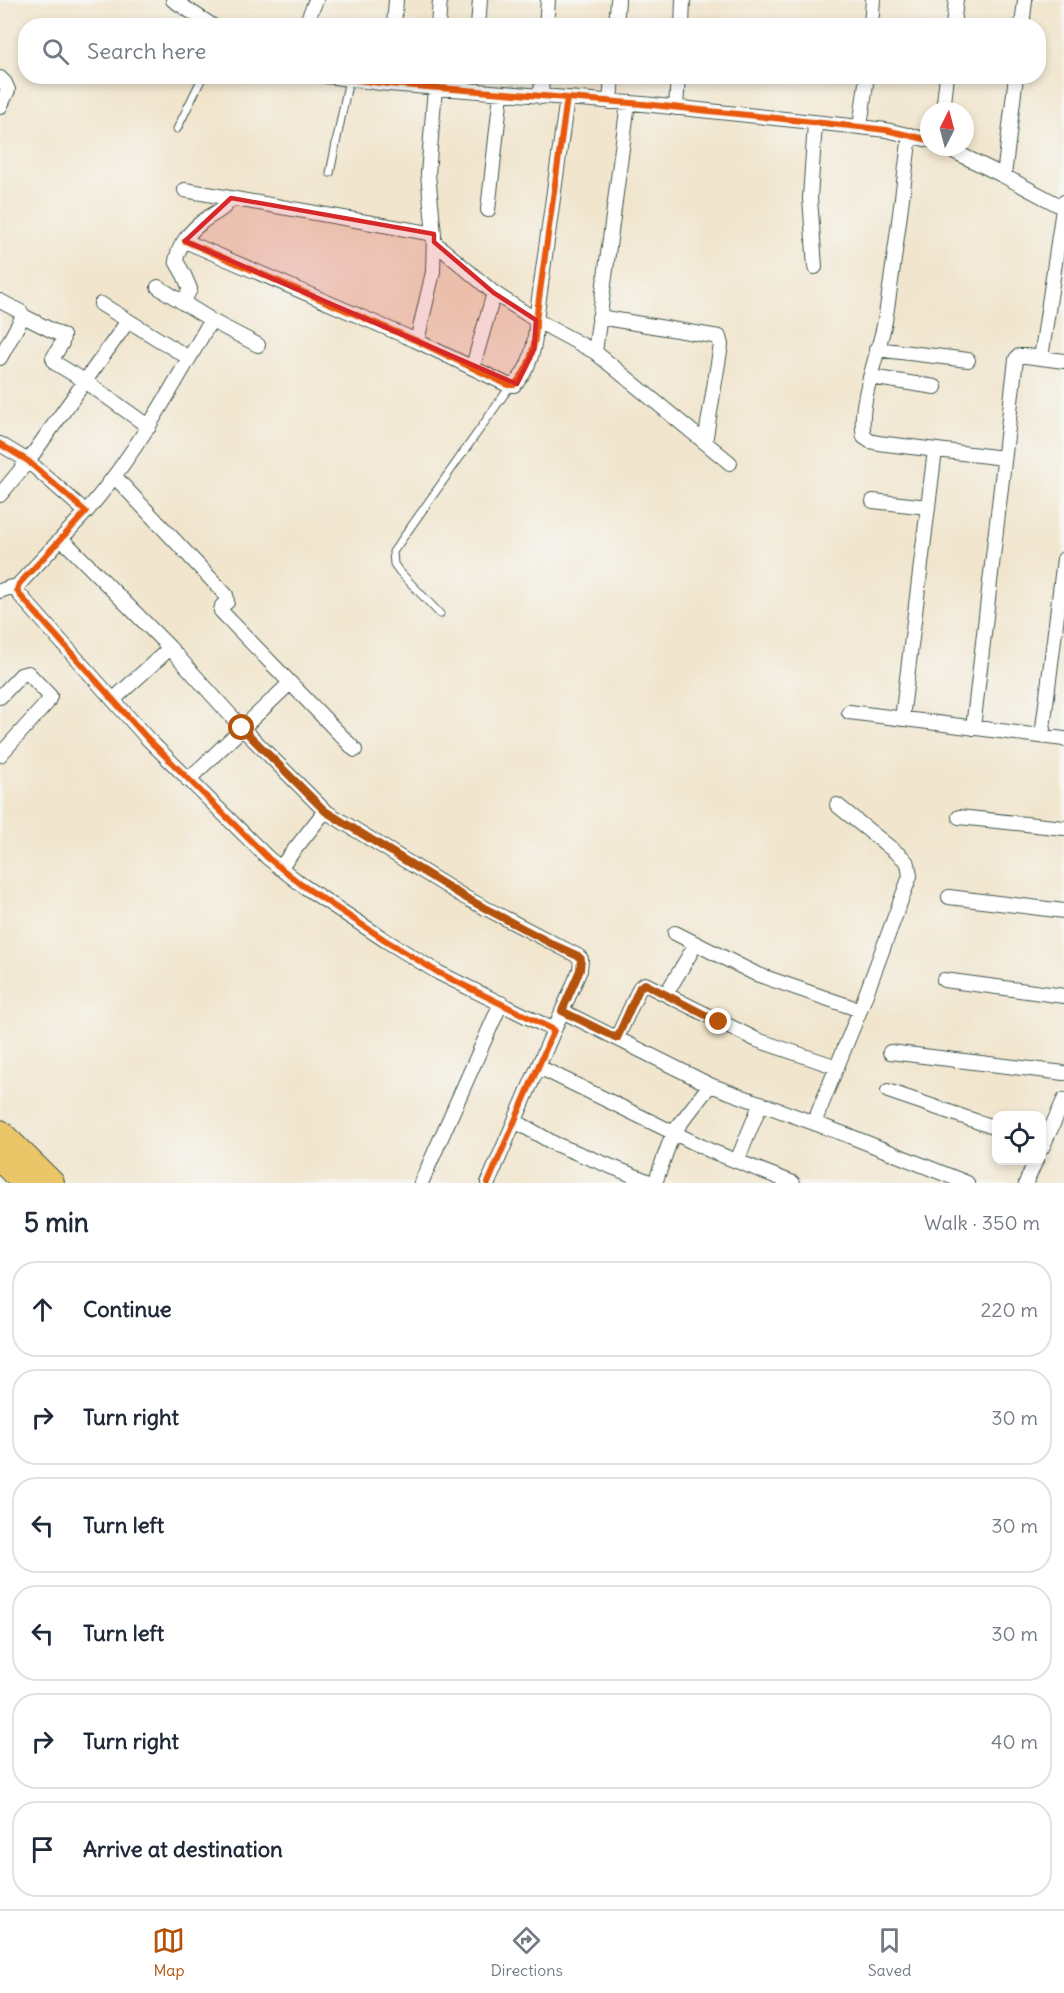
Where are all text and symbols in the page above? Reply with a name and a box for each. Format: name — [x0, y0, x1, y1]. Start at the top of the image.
search box — [18, 18, 1046, 84]
icon: search — [39, 35, 72, 68]
text: Search here — [87, 37, 206, 65]
north arrow — [920, 102, 974, 156]
route start — [228, 714, 254, 740]
route end — [705, 1008, 731, 1034]
map controls — [992, 1111, 1046, 1165]
button: locate — [992, 1111, 1046, 1165]
text: 5 min — [24, 1206, 89, 1239]
text: Walk · 350 m — [924, 1210, 1040, 1235]
icon: ahead — [26, 1293, 59, 1326]
text: Continue — [83, 1295, 172, 1323]
text: 220 m — [981, 1297, 1038, 1322]
icon: right — [26, 1401, 59, 1434]
text: Turn right — [83, 1403, 179, 1431]
text: 30 m — [991, 1405, 1038, 1430]
icon: left — [26, 1509, 59, 1542]
text: Turn left — [83, 1511, 164, 1539]
text: 30 m — [991, 1513, 1038, 1538]
icon: left — [26, 1617, 59, 1650]
text: Turn left — [83, 1619, 164, 1647]
text: 30 m — [991, 1621, 1038, 1646]
icon: right — [26, 1725, 59, 1758]
text: Turn right — [83, 1727, 179, 1755]
text: 40 m — [991, 1729, 1038, 1754]
icon: arrive — [26, 1833, 59, 1866]
text: Arrive at destination — [83, 1835, 283, 1863]
tab: Map — [152, 1924, 185, 1980]
tab: Directions — [490, 1924, 563, 1980]
tab: Saved — [868, 1924, 912, 1980]

